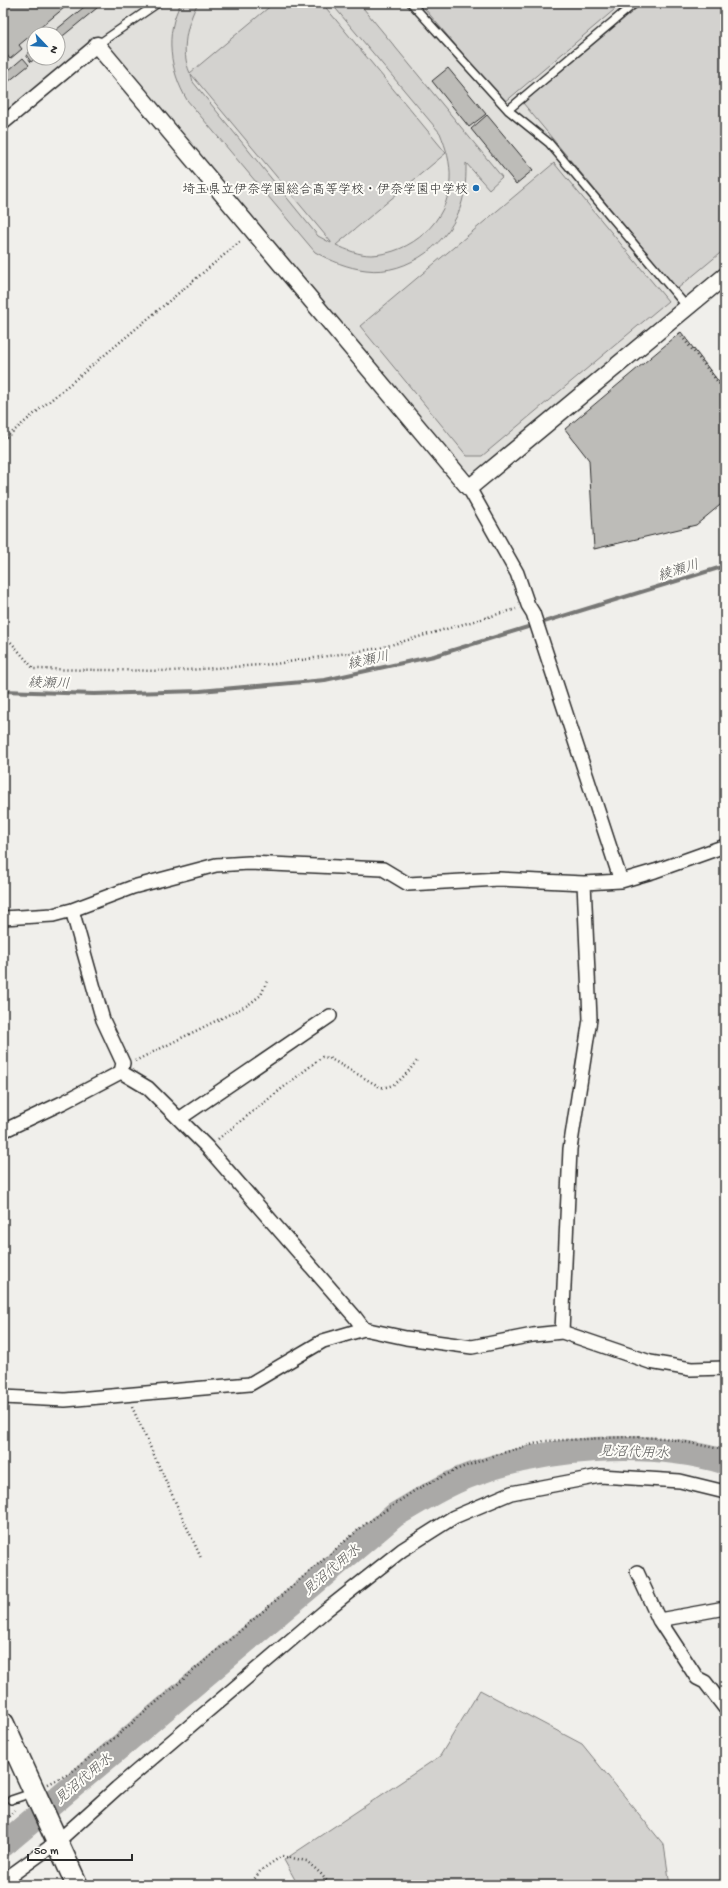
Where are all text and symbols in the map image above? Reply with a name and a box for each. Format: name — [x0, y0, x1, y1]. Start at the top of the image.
north arrow — [26, 26, 66, 66]
text: N — [46, 44, 60, 55]
place label: 埼玉県立伊奈学園総合高等学校・伊奈学園中学校 — [182, 182, 468, 198]
marker: 埼玉県立伊奈学園総合高等学校・伊奈学園中学校 — [471, 183, 481, 193]
water label: 綾瀬川 — [656, 556, 701, 586]
water label: 綾瀬川 — [346, 648, 391, 674]
water label: 綾瀬川 — [28, 674, 70, 694]
water label: 見沼代用水 — [599, 1443, 669, 1463]
water label: 見沼代用水 — [300, 1541, 365, 1600]
water label: 見沼代用水 — [52, 1750, 117, 1809]
scale bar — [28, 1836, 132, 1862]
text: 50 m — [34, 1845, 59, 1859]

